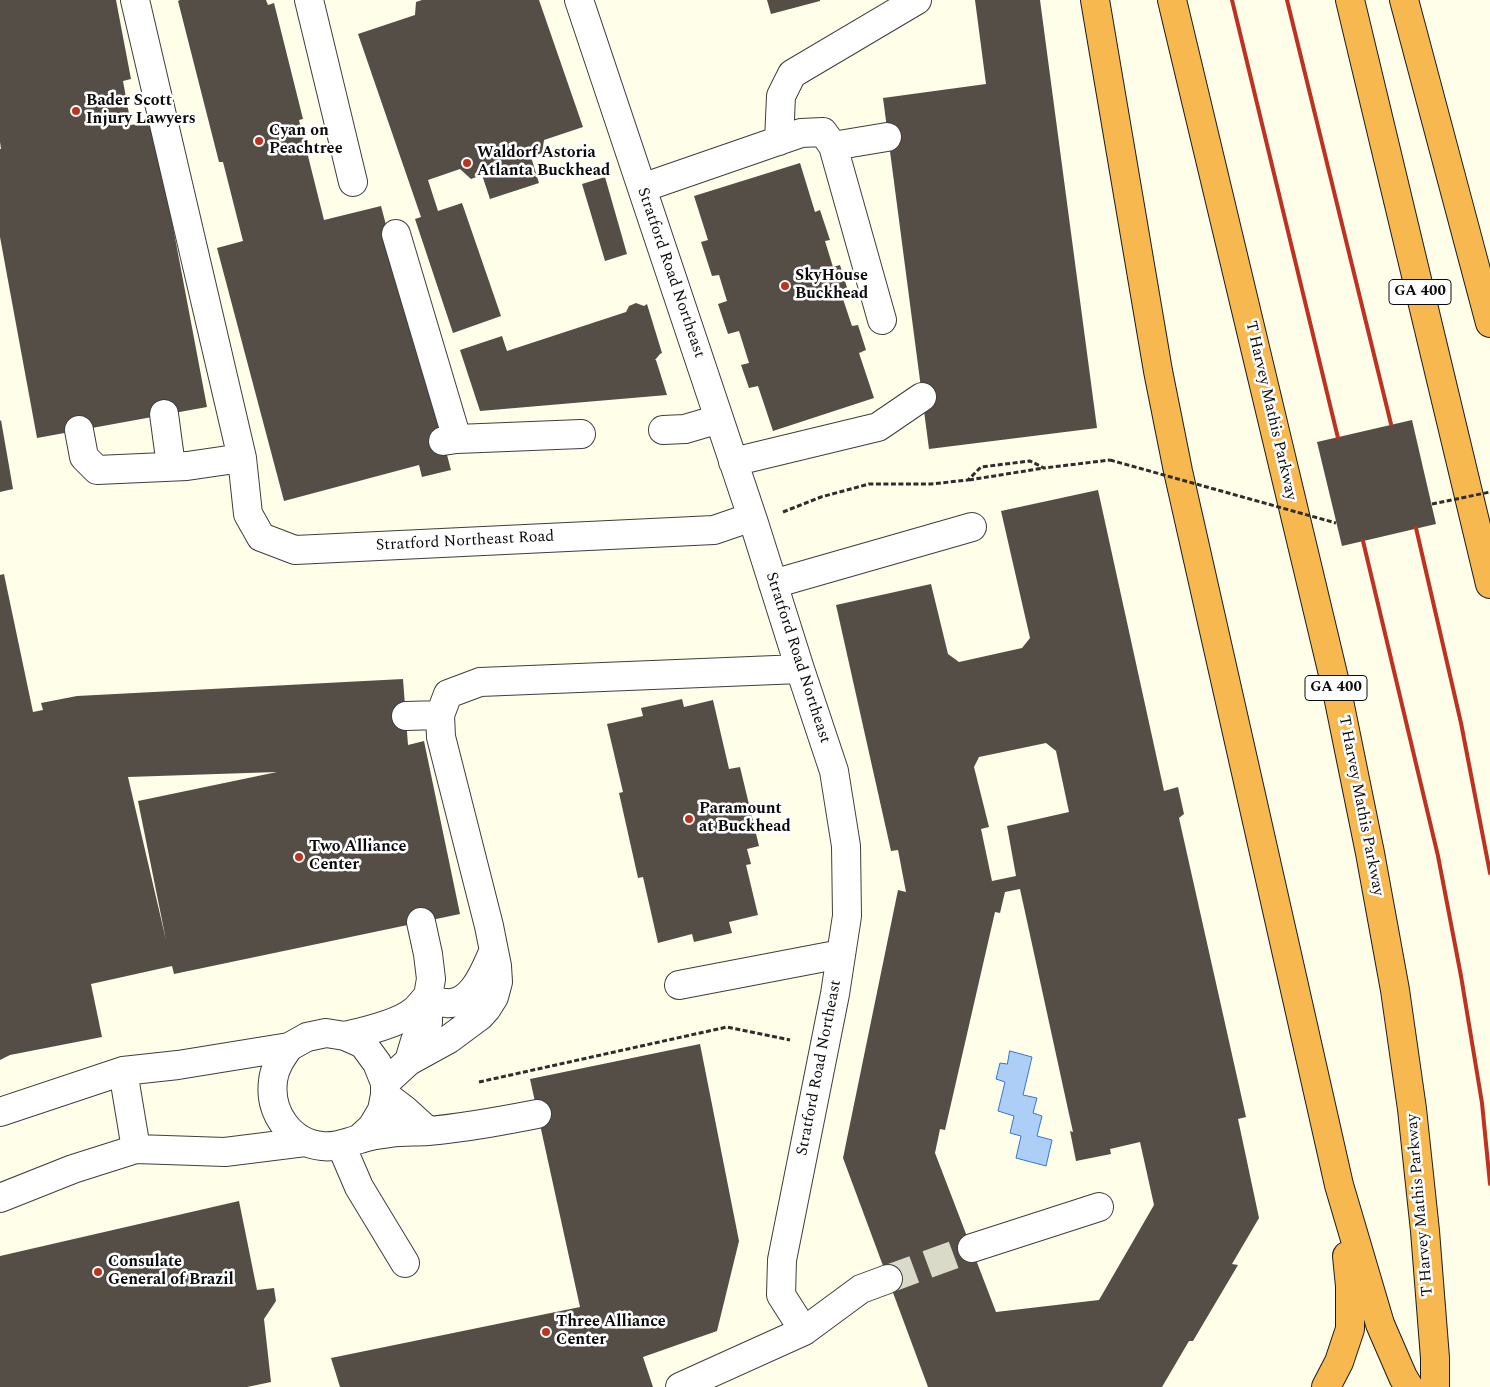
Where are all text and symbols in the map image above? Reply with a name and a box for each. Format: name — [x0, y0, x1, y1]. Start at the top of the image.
place label: Bader Scott Injury Lawyers — [86, 92, 196, 130]
marker: Bader Scott Injury Lawyers — [70, 105, 82, 117]
place label: Cyan on Peachtree — [269, 122, 343, 160]
marker: Cyan on Peachtree — [253, 135, 265, 147]
place label: Waldorf Astoria Atlanta Buckhead — [477, 144, 610, 182]
marker: Waldorf Astoria Atlanta Buckhead — [461, 157, 473, 169]
street label: Stratford Road Northeast — [632, 185, 708, 361]
place label: SkyHouse Buckhead — [795, 267, 868, 305]
marker: SkyHouse Buckhead — [779, 280, 791, 292]
road number: GA 400 — [1389, 280, 1451, 304]
street label: T Harvey Mathis Parkway — [1240, 319, 1300, 503]
street label: Stratford Northeast Road — [375, 528, 555, 556]
street label: Stratford Road Northeast — [760, 570, 834, 746]
road number: GA 400 — [1305, 676, 1367, 700]
street label: T Harvey Mathis Parkway — [1333, 714, 1387, 898]
place label: Paramount at Buckhead — [699, 800, 791, 838]
marker: Paramount at Buckhead — [683, 813, 695, 825]
place label: Two Alliance Center — [309, 838, 406, 876]
marker: Two Alliance Center — [293, 851, 305, 863]
street label: Stratford Road Northeast — [794, 978, 846, 1158]
street label: T Harvey Mathis Parkway — [1403, 1113, 1439, 1297]
place label: Consulate General of Brazil — [108, 1253, 234, 1291]
marker: Consulate General of Brazil — [92, 1266, 104, 1278]
place label: Three Alliance Center — [556, 1313, 666, 1351]
marker: Three Alliance Center — [540, 1326, 552, 1338]

